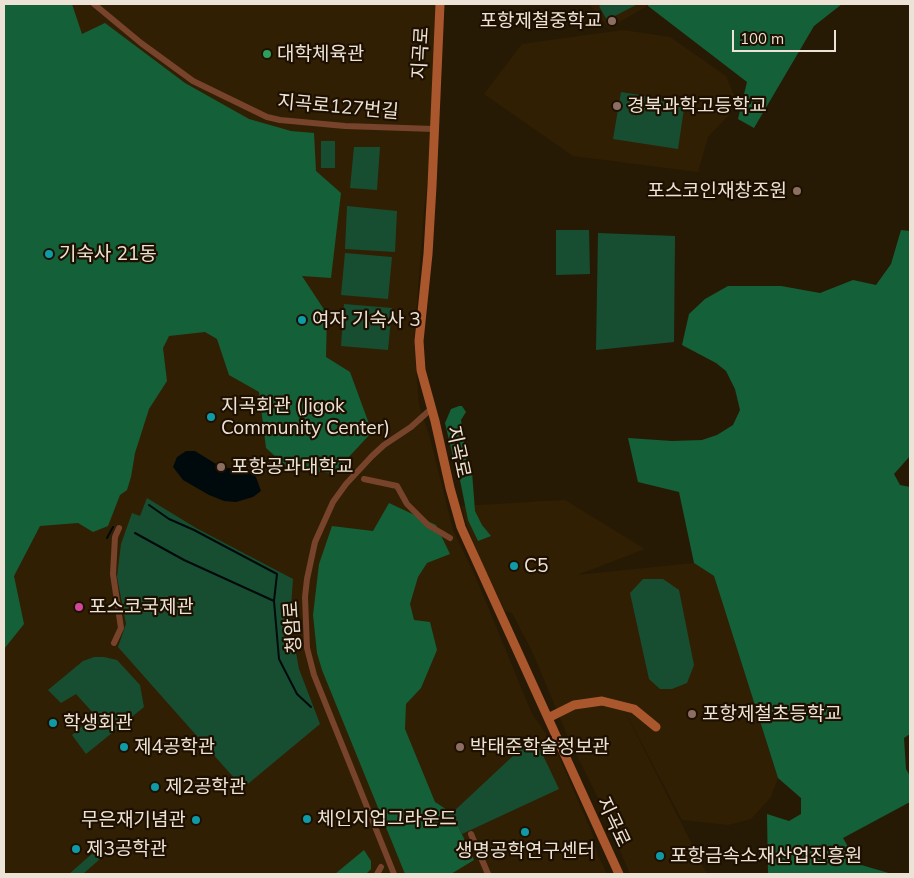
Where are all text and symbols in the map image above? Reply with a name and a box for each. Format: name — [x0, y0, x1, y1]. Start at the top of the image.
place label: 포항제철중학교 — [480, 10, 602, 32]
marker: 포항제철중학교 — [606, 15, 618, 27]
scale bar — [734, 20, 838, 52]
street label: 지곡로 — [408, 26, 434, 80]
text: 100 m — [740, 29, 784, 48]
place label: 대학체육관 — [277, 43, 364, 65]
marker: 대학체육관 — [261, 48, 273, 60]
street label: 지곡로127번길 — [276, 90, 400, 124]
place label: 경북과학고등학교 — [627, 95, 767, 117]
marker: 경북과학고등학교 — [611, 100, 623, 112]
place label: 포스코인재창조원 — [647, 180, 787, 202]
marker: 포스코인재창조원 — [791, 185, 803, 197]
place label: 기숙사 21동 — [59, 243, 157, 265]
marker: 기숙사 21동 — [43, 248, 55, 260]
place label: 여자 기숙사 3 — [312, 309, 421, 331]
marker: 여자 기숙사 3 — [296, 314, 308, 326]
place label: 지곡회관 (Jigok Community Center) — [221, 395, 390, 439]
marker: 지곡회관 (Jigok Community Center) — [205, 411, 217, 423]
street label: 지곡로 — [441, 424, 475, 480]
place label: 포항공과대학교 — [231, 456, 353, 478]
marker: 포항공과대학교 — [215, 461, 227, 473]
place label: C5 — [524, 555, 548, 577]
marker: C5 — [508, 560, 520, 572]
place label: 포스코국제관 — [89, 596, 194, 618]
street label: 청암로 — [280, 600, 306, 654]
marker: 포스코국제관 — [73, 601, 85, 613]
place label: 포항제철초등학교 — [702, 703, 842, 725]
marker: 포항제철초등학교 — [686, 708, 698, 720]
place label: 학생회관 — [63, 712, 133, 734]
marker: 학생회관 — [47, 717, 59, 729]
place label: 제4공학관 — [134, 736, 215, 758]
place label: 박태준학술정보관 — [470, 736, 610, 758]
marker: 제4공학관 — [118, 741, 130, 753]
marker: 박태준학술정보관 — [454, 741, 466, 753]
place label: 제2공학관 — [165, 776, 246, 798]
marker: 제2공학관 — [149, 781, 161, 793]
street label: 지곡로 — [592, 793, 634, 851]
place label: 체인지업그라운드 — [317, 808, 457, 830]
place label: 무은재기념관 — [81, 809, 186, 831]
marker: 체인지업그라운드 — [301, 813, 313, 825]
marker: 무은재기념관 — [190, 814, 202, 826]
marker: 생명공학연구센터 — [519, 826, 531, 838]
place label: 제3공학관 — [86, 838, 167, 860]
place label: 생명공학연구센터 — [455, 840, 595, 862]
marker: 제3공학관 — [70, 843, 82, 855]
place label: 포항금속소재산업진흥원 — [670, 845, 862, 867]
marker: 포항금속소재산업진흥원 — [654, 850, 666, 862]

